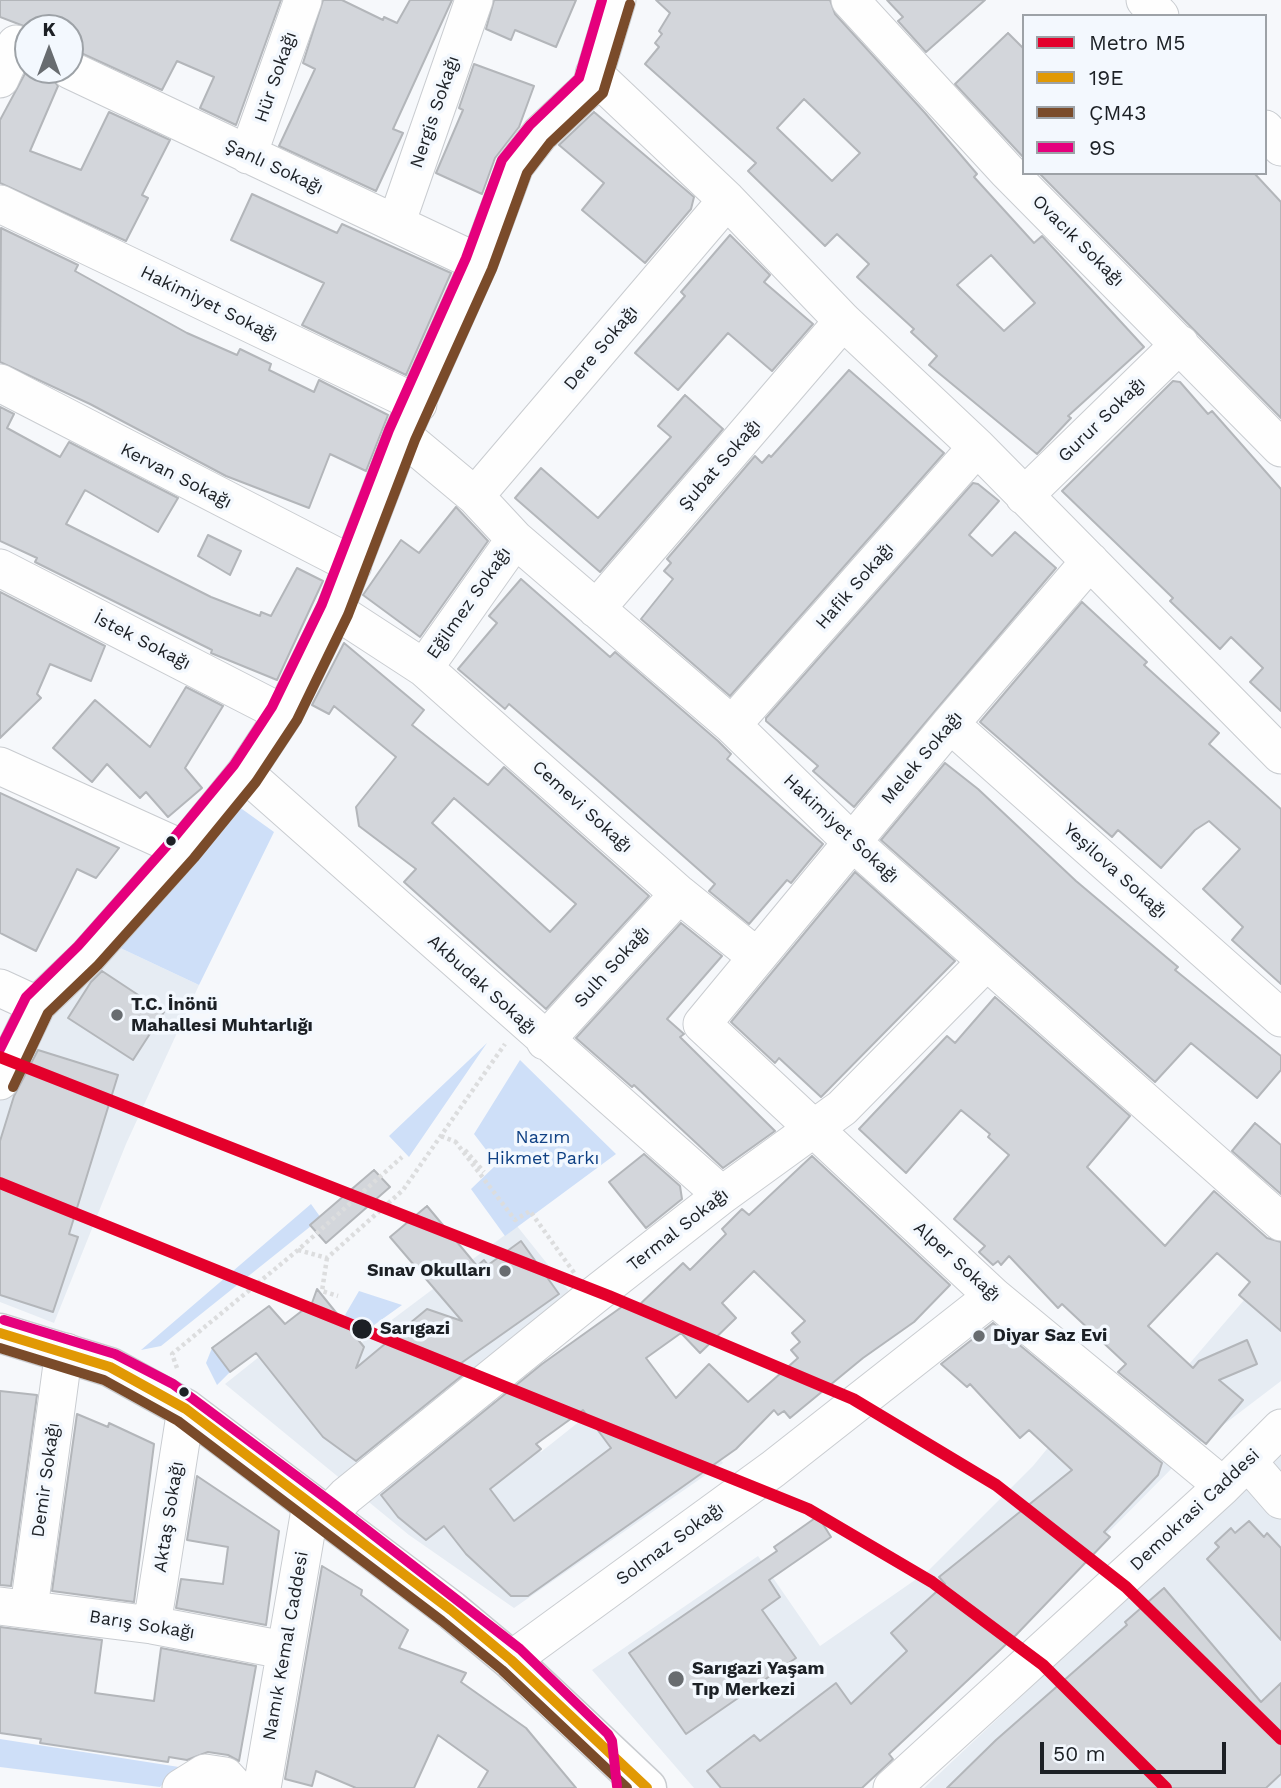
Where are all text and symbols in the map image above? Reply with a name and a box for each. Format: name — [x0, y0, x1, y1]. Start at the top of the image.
north arrow — [14, 14, 84, 84]
legend — [1022, 14, 1267, 175]
text: K — [42, 18, 56, 41]
street label: Hür Sokağı — [250, 29, 302, 125]
text: Metro M5 — [1089, 30, 1186, 55]
street label: Nergis Sokağı — [406, 53, 464, 171]
text: 19E — [1089, 65, 1124, 90]
text: ÇM43 — [1089, 100, 1146, 125]
street label: Şanlı Sokağı — [221, 135, 327, 199]
text: 9S — [1089, 135, 1115, 160]
street label: Ovacık Sokağı — [1028, 191, 1128, 291]
street label: Hakimiyet Sokağı — [137, 261, 281, 347]
street label: Dere Sokağı — [559, 301, 643, 395]
street label: Gurur Sokağı — [1054, 373, 1150, 467]
street label: Şubat Sokağı — [674, 415, 766, 515]
street label: Kervan Sokağı — [117, 439, 235, 513]
street label: Hafik Sokağı — [811, 538, 899, 634]
street label: Eğilmez Sokağı — [422, 543, 516, 663]
street label: İstek Sokağı — [90, 607, 194, 675]
street label: Melek Sokağı — [877, 707, 967, 809]
street label: Cemevi Sokağı — [528, 756, 636, 858]
street label: Hakimiyet Sokağı — [779, 770, 903, 888]
street label: Yeşilova Sokağı — [1059, 819, 1171, 923]
unlabelled marker — [164, 834, 178, 848]
street label: Sulh Sokağı — [570, 922, 654, 1012]
street label: Akbudak Sokağı — [423, 930, 541, 1040]
place label: T.C. İnönü Mahallesi Muhtarlığı — [131, 994, 313, 1036]
marker: T.C. İnönü Mahallesi Muhtarlığı — [109, 1007, 125, 1023]
park label: Nazım Hikmet Parkı — [487, 1127, 599, 1170]
street label: Termal Sokağı — [623, 1184, 733, 1276]
street label: Alper Sokağı — [909, 1217, 1005, 1307]
place label: Sınav Okulları — [367, 1260, 491, 1282]
marker: Sınav Okulları — [497, 1263, 513, 1279]
marker: Sarıgazi — [350, 1317, 374, 1341]
place label: Sarıgazi — [380, 1318, 450, 1340]
place label: Diyar Saz Evi — [993, 1325, 1107, 1347]
marker: Diyar Saz Evi — [971, 1328, 987, 1344]
unlabelled marker — [177, 1385, 191, 1399]
street label: Demir Sokağı — [27, 1421, 65, 1539]
street label: Demokrasi Caddesi — [1126, 1444, 1264, 1576]
street label: Aktaş Sokağı — [150, 1460, 188, 1574]
street label: Solmaz Sokağı — [612, 1498, 728, 1590]
street label: Namık Kemal Caddesi — [259, 1550, 313, 1742]
street label: Barış Sokağı — [88, 1606, 196, 1644]
place label: Sarıgazi Yaşam Tıp Merkezi — [692, 1658, 824, 1700]
marker: Sarıgazi Yaşam Tıp Merkezi — [666, 1669, 686, 1689]
scale bar — [1043, 1728, 1228, 1772]
text: 50 m — [1053, 1741, 1105, 1766]

